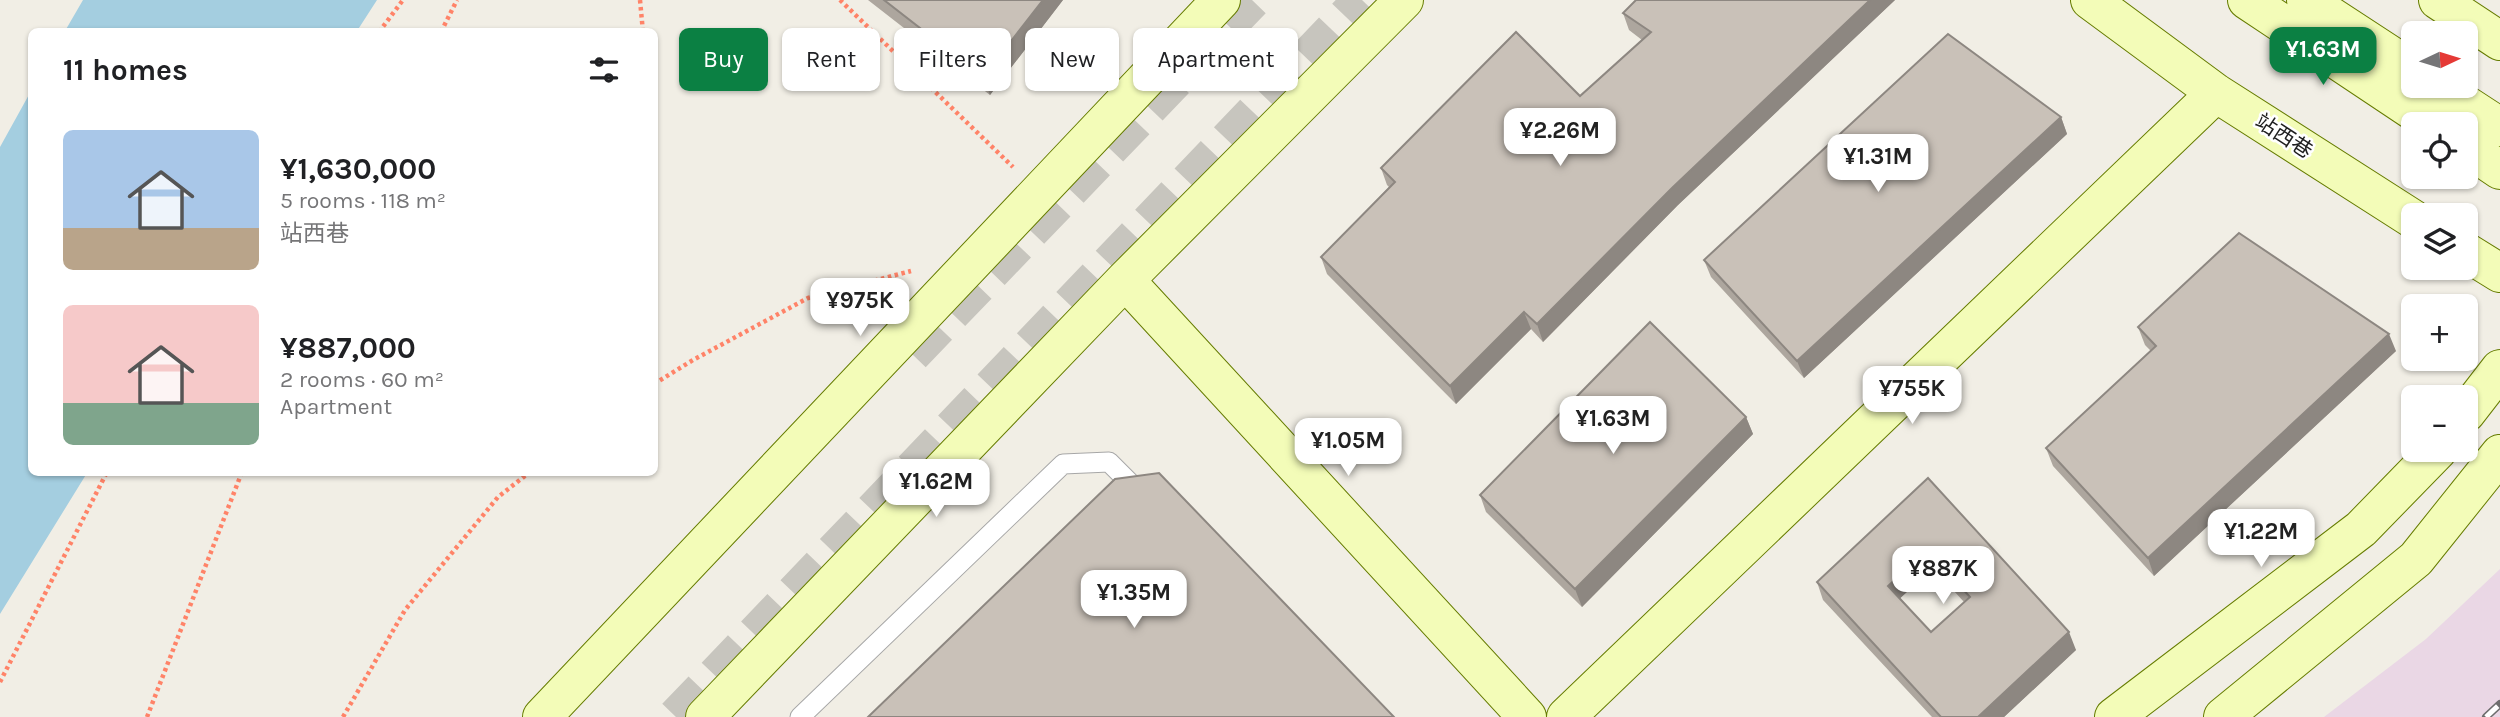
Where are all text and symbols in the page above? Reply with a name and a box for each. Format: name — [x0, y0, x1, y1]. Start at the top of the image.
north arrow — [2401, 21, 2478, 98]
map controls — [2401, 21, 2478, 462]
chip: Buy — [679, 28, 768, 91]
chip: Rent — [782, 28, 880, 91]
chip: Filters — [894, 28, 1011, 91]
chip: New — [1025, 28, 1119, 91]
chip: Apartment — [1133, 28, 1298, 91]
pin: ¥1.63M — [2266, 28, 2380, 87]
text: ¥1.63M — [2285, 36, 2361, 63]
icon: filters — [585, 51, 623, 89]
text: 11 homes — [63, 52, 188, 88]
pin: ¥2.26M — [1503, 108, 1617, 168]
street label: 站西巷 — [2251, 109, 2317, 163]
button: locate — [2401, 112, 2478, 189]
text: ¥2.26M — [1520, 117, 1600, 144]
pin: ¥1.31M — [1821, 134, 1935, 194]
text: ¥1.31M — [1843, 143, 1913, 170]
text: ¥1,630,000 — [280, 151, 436, 187]
icon: home — [119, 158, 203, 242]
text: 5 rooms · 118 m² — [280, 187, 446, 214]
button: layers — [2401, 203, 2478, 280]
text: 站西巷 — [280, 220, 349, 247]
pin: ¥975K — [811, 278, 909, 338]
text: ¥975K — [826, 287, 894, 314]
button: + — [2401, 294, 2478, 371]
text: ¥887,000 — [280, 330, 416, 366]
icon: home — [119, 333, 203, 417]
text: 2 rooms · 60 m² — [280, 366, 444, 393]
pin: ¥755K — [1863, 366, 1961, 426]
text: ¥755K — [1879, 375, 1945, 402]
button: − — [2401, 385, 2478, 462]
text: Apartment — [280, 393, 392, 420]
pin: ¥1.63M — [1556, 396, 1670, 456]
text: ¥1.63M — [1575, 405, 1651, 432]
pin: ¥1.05M — [1291, 419, 1405, 478]
text: ¥1.05M — [1311, 427, 1385, 454]
pin: ¥1.62M — [879, 460, 993, 519]
text: ¥1.62M — [899, 468, 973, 495]
pin: ¥1.22M — [2204, 510, 2318, 569]
text: ¥1.22M — [2224, 518, 2298, 545]
pin: ¥887K — [1894, 546, 1992, 606]
text: ¥887K — [1908, 555, 1978, 582]
pin: ¥1.35M — [1077, 570, 1191, 630]
text: ¥1.35M — [1097, 579, 1171, 606]

